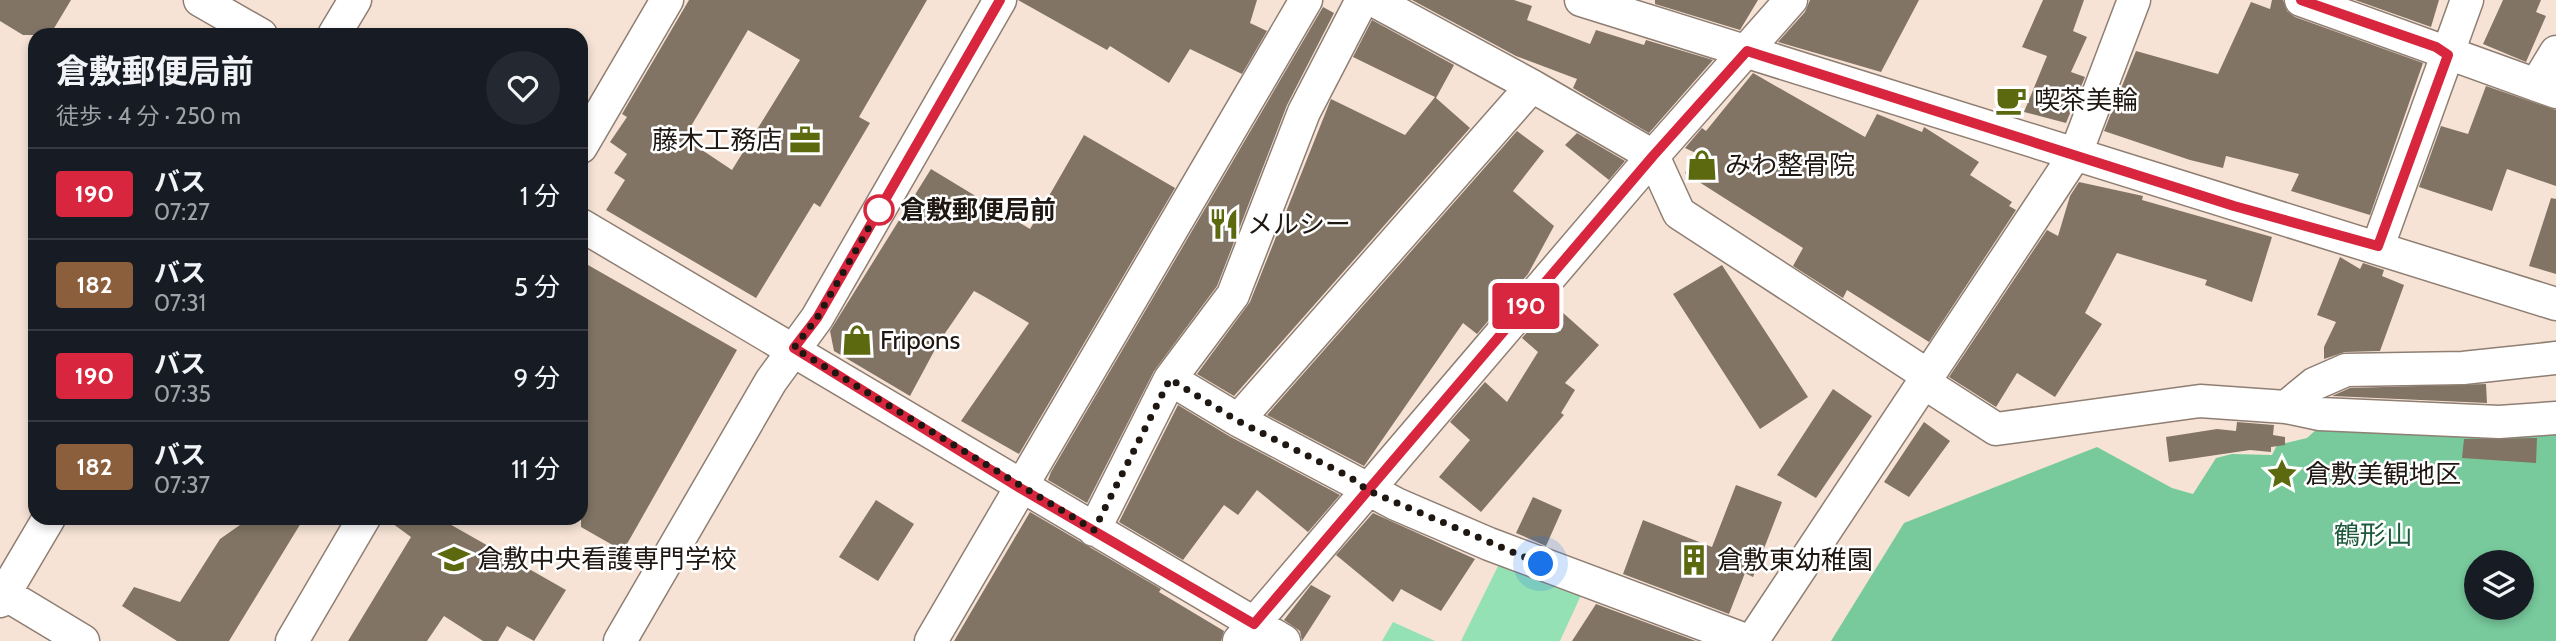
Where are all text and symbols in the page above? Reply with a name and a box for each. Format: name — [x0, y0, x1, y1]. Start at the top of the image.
text: 倉敷郵便局前 — [56, 51, 254, 91]
button: heart — [486, 51, 560, 125]
cafe icon: 喫茶美輪 — [1994, 83, 2028, 117]
place label: 喫茶美輪 — [2034, 84, 2138, 116]
text: 徒歩 · 4 分 · 250 m — [56, 102, 241, 130]
office icon: 藤木工務店 — [788, 123, 822, 157]
place label: 藤木工務店 — [652, 124, 782, 156]
shop icon: みわ整骨院 — [1685, 148, 1719, 182]
place label: みわ整骨院 — [1725, 149, 1855, 181]
text: バス — [154, 166, 206, 198]
text: 190 — [75, 179, 114, 208]
text: 1 分 — [520, 180, 560, 212]
place label: 倉敷郵便局前 — [900, 194, 1056, 226]
marker: 倉敷郵便局前 — [864, 195, 894, 225]
text: 07:27 — [154, 198, 210, 226]
restaurant icon: メルシー — [1207, 207, 1241, 241]
place label: メルシー — [1247, 208, 1351, 240]
text: バス — [154, 257, 206, 289]
text: 182 — [76, 270, 113, 299]
text: 5 分 — [514, 271, 560, 303]
line badge: 190 — [1486, 283, 1566, 329]
text: 07:31 — [154, 289, 206, 317]
text: 190 — [1506, 291, 1546, 320]
shop icon: Fripons — [840, 323, 874, 357]
place label: Fripons — [880, 324, 960, 356]
text: バス — [154, 348, 206, 380]
text: 190 — [75, 361, 114, 390]
text: 9 分 — [513, 362, 560, 394]
text: 07:35 — [154, 380, 211, 408]
text: バス — [154, 439, 206, 471]
text: 182 — [76, 452, 113, 481]
text: 11 分 — [511, 453, 560, 485]
place icon: 倉敷美観地区 — [2265, 457, 2299, 491]
place label: 倉敷美観地区 — [2305, 458, 2461, 490]
text: 07:37 — [154, 471, 210, 499]
park label: 鶴形山 — [2334, 519, 2412, 551]
school or university icon: 倉敷中央看護専門学校 — [437, 542, 471, 576]
place label: 倉敷中央看護専門学校 — [477, 543, 737, 575]
building icon: 倉敷東幼稚園 — [1677, 543, 1711, 577]
place label: 倉敷東幼稚園 — [1717, 544, 1873, 576]
your location — [1523, 546, 1558, 581]
map controls — [2464, 550, 2534, 620]
button: layers — [2464, 550, 2534, 620]

